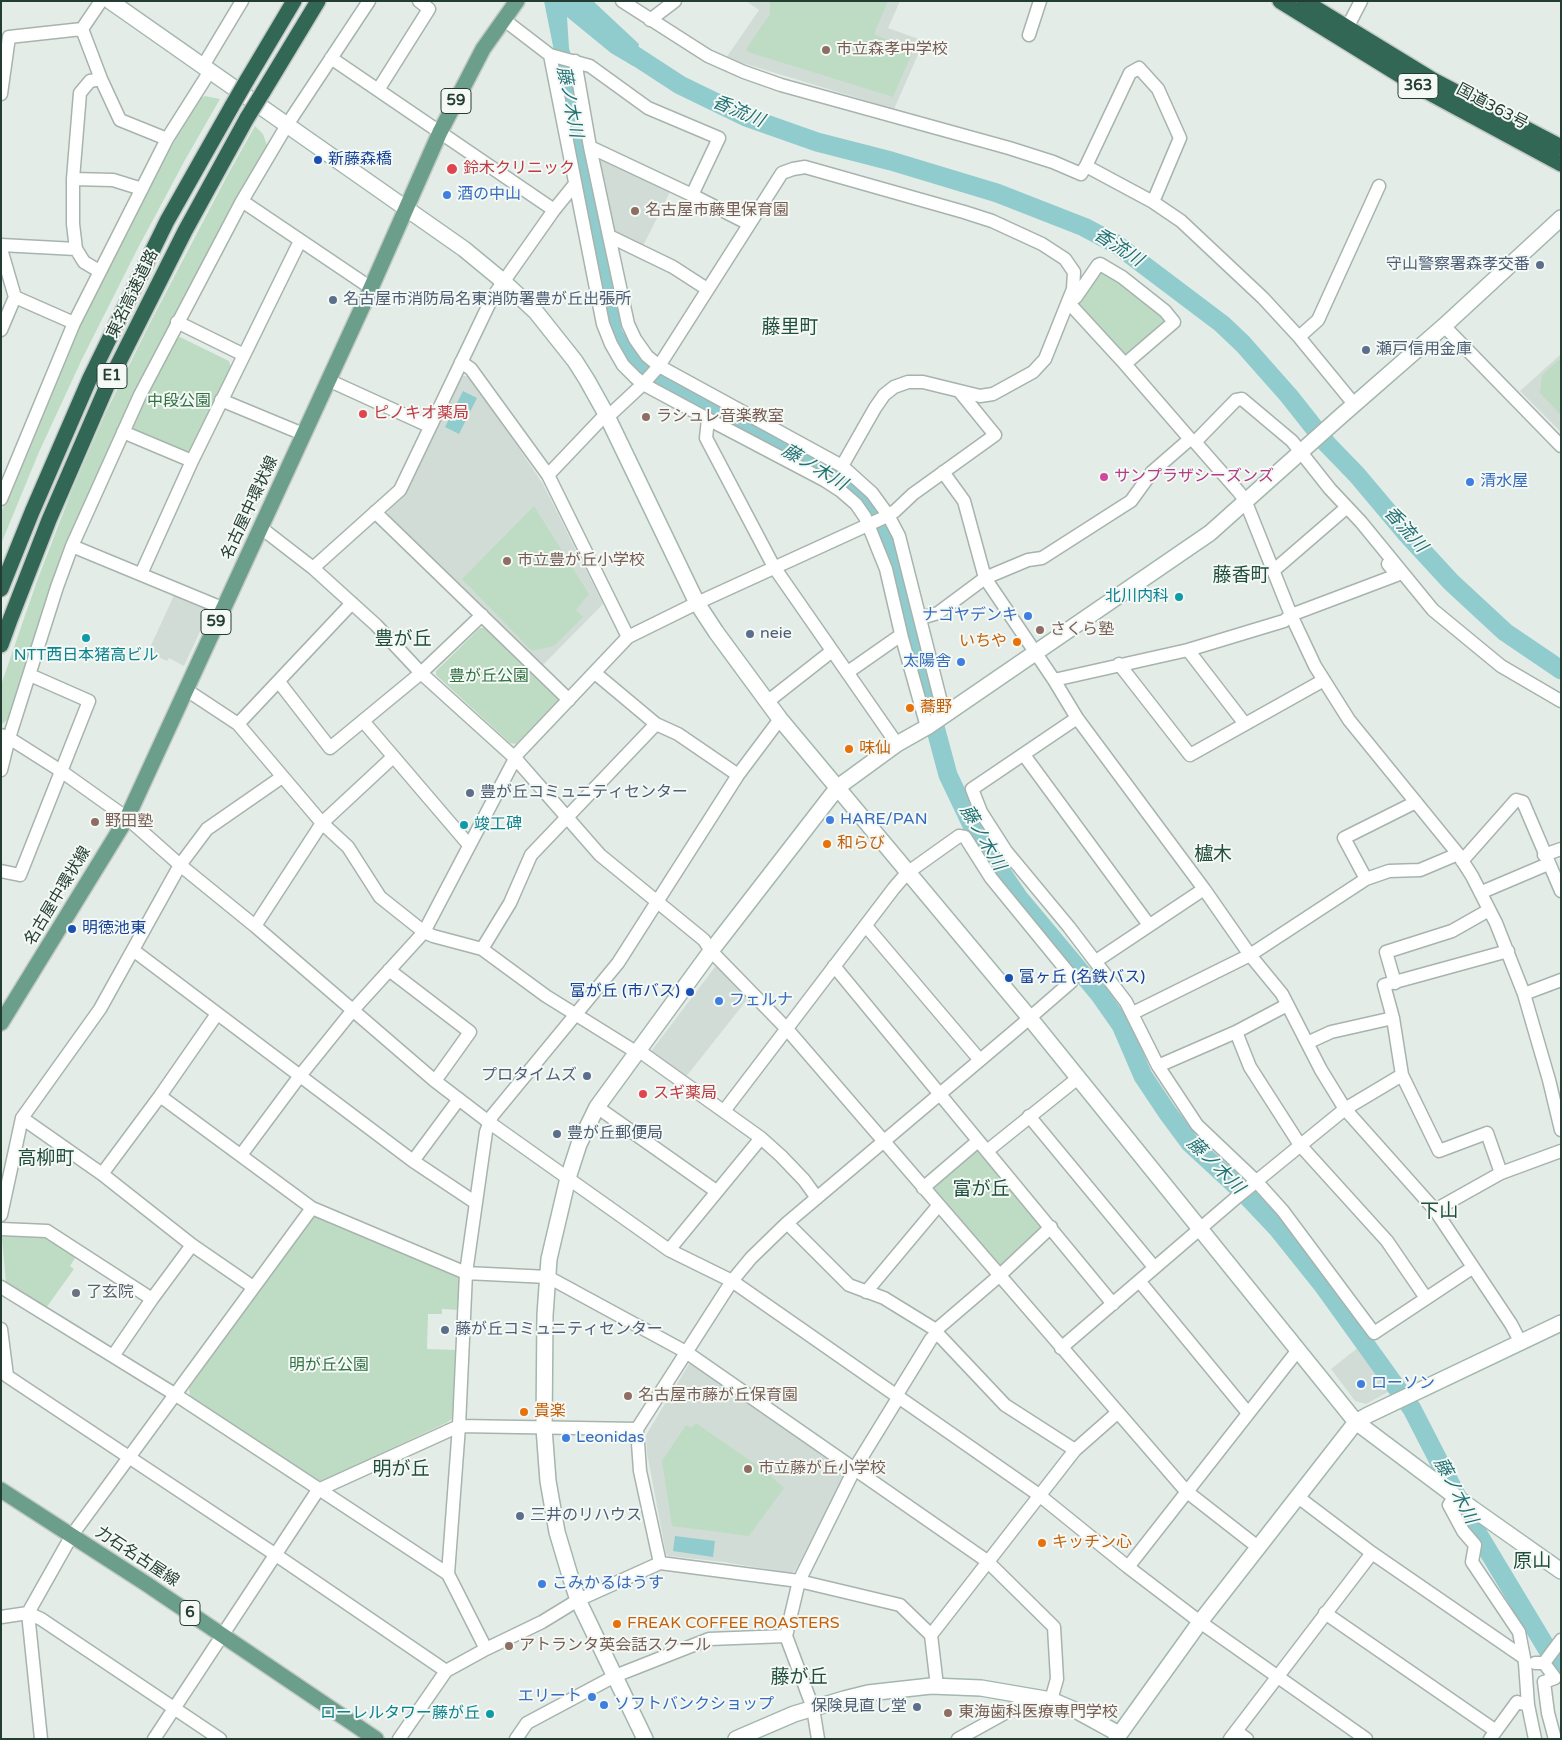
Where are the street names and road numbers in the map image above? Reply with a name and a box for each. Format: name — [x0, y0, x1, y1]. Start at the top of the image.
road number: 363 — [1398, 74, 1438, 98]
street label: 国道363号 — [1453, 80, 1531, 134]
road number: 59 — [441, 88, 471, 114]
street label: 東名高速道路 — [103, 247, 163, 341]
road number: E1 — [97, 364, 127, 388]
street label: 名古屋中環状線 — [218, 453, 282, 563]
road number: 59 — [201, 610, 231, 634]
street label: 名古屋中環状線 — [21, 843, 95, 949]
street label: 力石名古屋線 — [92, 1523, 182, 1591]
road number: 6 — [180, 1600, 200, 1626]

